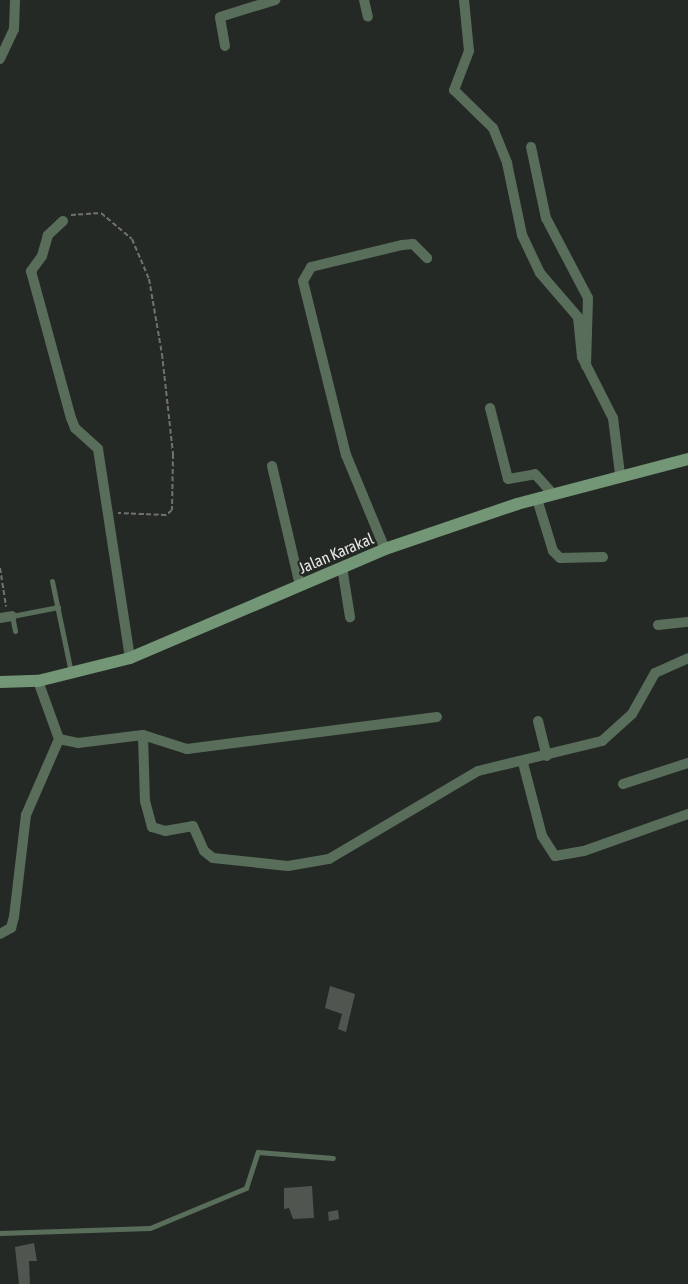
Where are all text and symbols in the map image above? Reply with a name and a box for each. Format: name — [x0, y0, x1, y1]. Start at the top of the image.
street label: Jalan Karakal — [296, 529, 376, 577]

